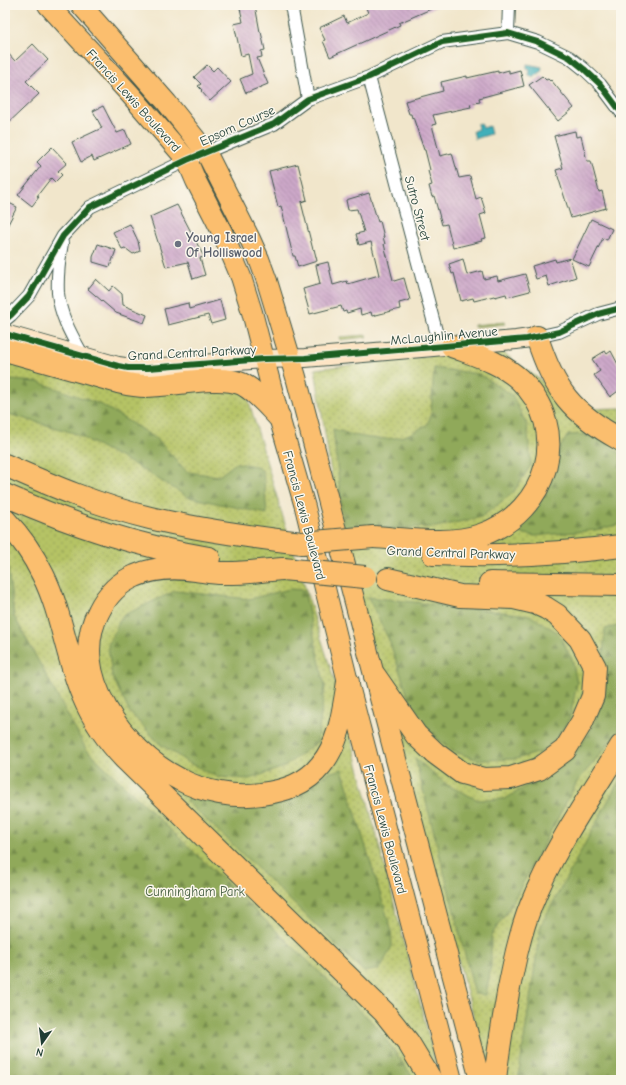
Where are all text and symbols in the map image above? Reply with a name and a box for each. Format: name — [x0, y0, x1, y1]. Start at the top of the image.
street label: Francis Lewis Boulevard — [84, 46, 184, 155]
street label: Epsom Course — [197, 102, 277, 149]
street label: Sutro Street — [402, 174, 434, 243]
place label: Young Israel Of Holliswood — [186, 230, 262, 260]
marker: Young Israel Of Holliswood — [173, 239, 183, 249]
street label: McLaughlin Avenue — [390, 323, 499, 348]
street label: Grand Central Parkway — [127, 342, 257, 363]
street label: Francis Lewis Boulevard — [280, 449, 329, 581]
street label: Grand Central Parkway — [386, 543, 516, 562]
street label: Francis Lewis Boulevard — [361, 763, 410, 895]
park label: Cunningham Park — [145, 884, 246, 899]
north arrow — [22, 1023, 62, 1063]
text: N — [35, 1045, 45, 1059]

